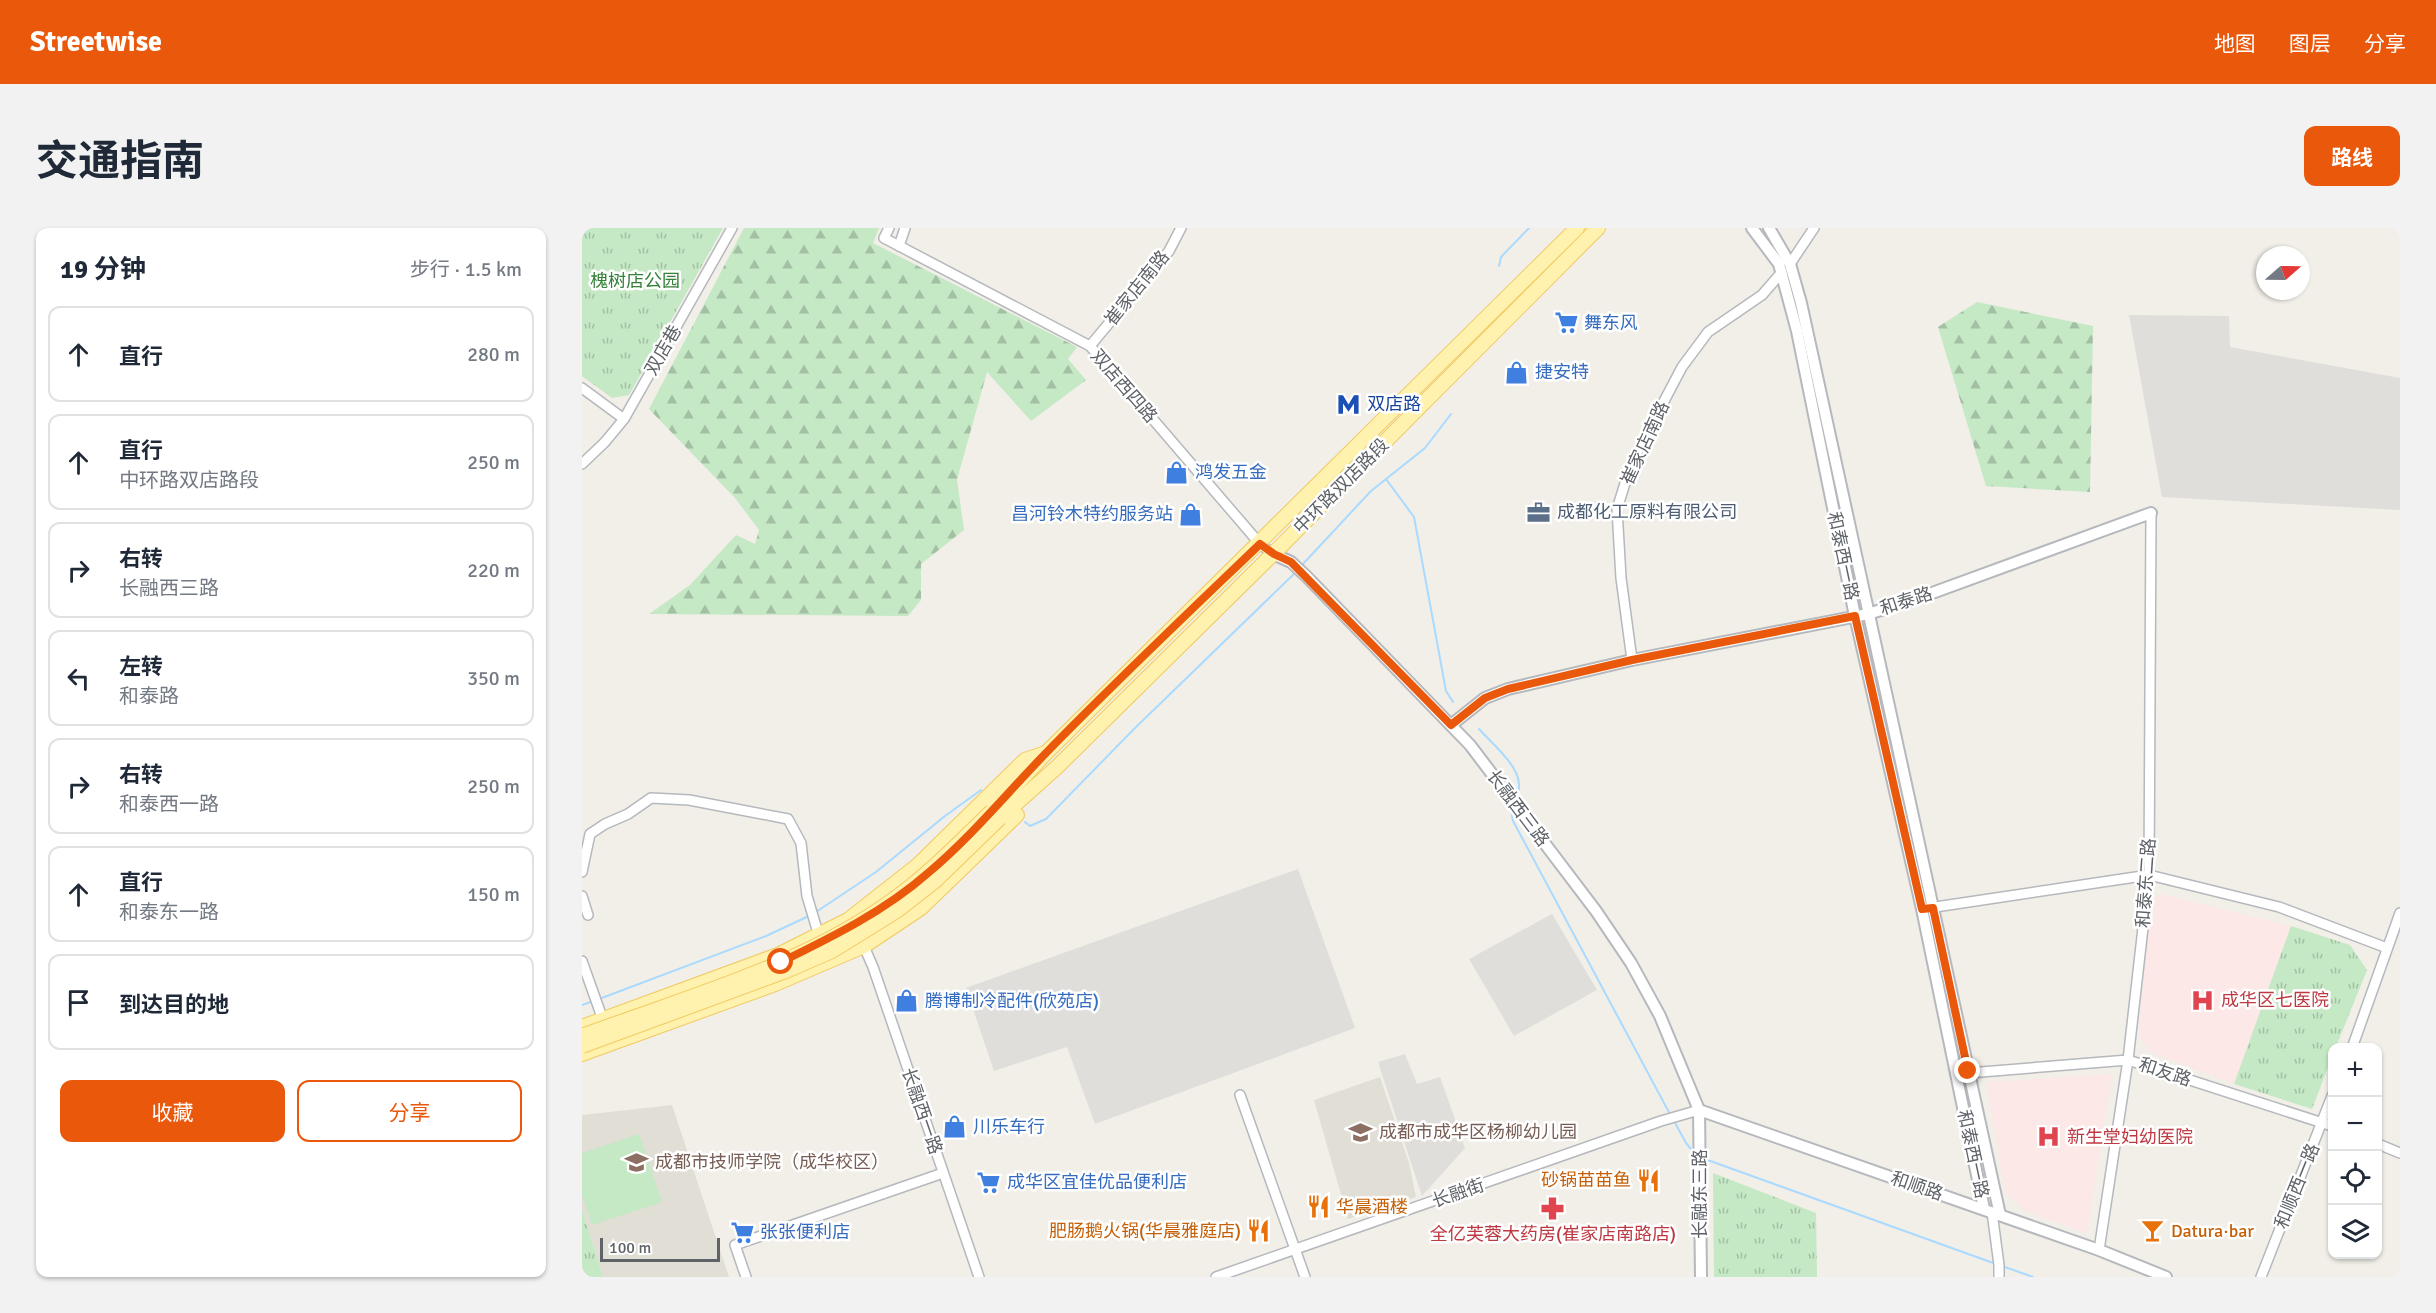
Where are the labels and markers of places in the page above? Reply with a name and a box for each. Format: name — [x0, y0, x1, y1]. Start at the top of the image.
supermarket icon: 舞东风 — [1553, 310, 1579, 336]
place label: 舞东风 — [1584, 312, 1638, 334]
shop icon: 捷安特 — [1504, 359, 1530, 385]
place label: 捷安特 — [1535, 361, 1589, 383]
metro station icon: 双店路 — [1336, 391, 1362, 417]
place label: 双店路 — [1367, 393, 1421, 415]
shop icon: 鸿发五金 — [1164, 459, 1190, 485]
place label: 鸿发五金 — [1195, 461, 1267, 483]
office icon: 成都化工原料有限公司 — [1526, 499, 1552, 525]
shop icon: 昌河铃木特约服务站 — [1178, 501, 1204, 527]
place label: 成都化工原料有限公司 — [1557, 501, 1737, 523]
place label: 昌河铃木特约服务站 — [1011, 503, 1173, 525]
hospital icon: 成华区七医院 — [2190, 987, 2216, 1013]
shop icon: 腾博制冷配件(欣苑店) — [894, 988, 920, 1014]
place label: 成华区七医院 — [2221, 989, 2329, 1011]
place label: 腾博制冷配件(欣苑店) — [925, 990, 1099, 1012]
shop icon: 川乐车行 — [942, 1114, 968, 1140]
place label: 川乐车行 — [973, 1116, 1045, 1138]
school or university icon: 成都市成华区杨柳幼儿园 — [1348, 1119, 1374, 1145]
place label: 成都市成华区杨柳幼儿园 — [1379, 1121, 1577, 1143]
hospital icon: 新生堂妇幼医院 — [2036, 1124, 2062, 1150]
place label: 新生堂妇幼医院 — [2067, 1126, 2193, 1148]
school or university icon: 成都市技师学院（成华校区） — [624, 1149, 650, 1175]
place label: 成都市技师学院（成华校区） — [655, 1151, 889, 1173]
restaurant icon: 砂锅苗苗鱼 — [1636, 1167, 1662, 1193]
supermarket icon: 成华区宜佳优品便利店 — [976, 1169, 1002, 1195]
place label: 砂锅苗苗鱼 — [1541, 1169, 1631, 1191]
place label: 成华区宜佳优品便利店 — [1007, 1171, 1187, 1193]
restaurant icon: 华晨酒楼 — [1305, 1194, 1331, 1220]
pharmacy icon: 全亿芙蓉大药房(崔家店南路店) — [1540, 1195, 1566, 1221]
place label: 华晨酒楼 — [1336, 1196, 1408, 1218]
restaurant icon: 肥肠鹅火锅(华晨雅庭店) — [1246, 1218, 1272, 1244]
bar icon: Datura·bar — [2140, 1218, 2166, 1244]
supermarket icon: 张张便利店 — [729, 1219, 755, 1245]
place label: 肥肠鹅火锅(华晨雅庭店) — [1049, 1220, 1241, 1242]
place label: Datura·bar — [2171, 1220, 2254, 1242]
place label: 张张便利店 — [760, 1221, 850, 1243]
place label: 全亿芙蓉大药房(崔家店南路店) — [1430, 1223, 1676, 1245]

